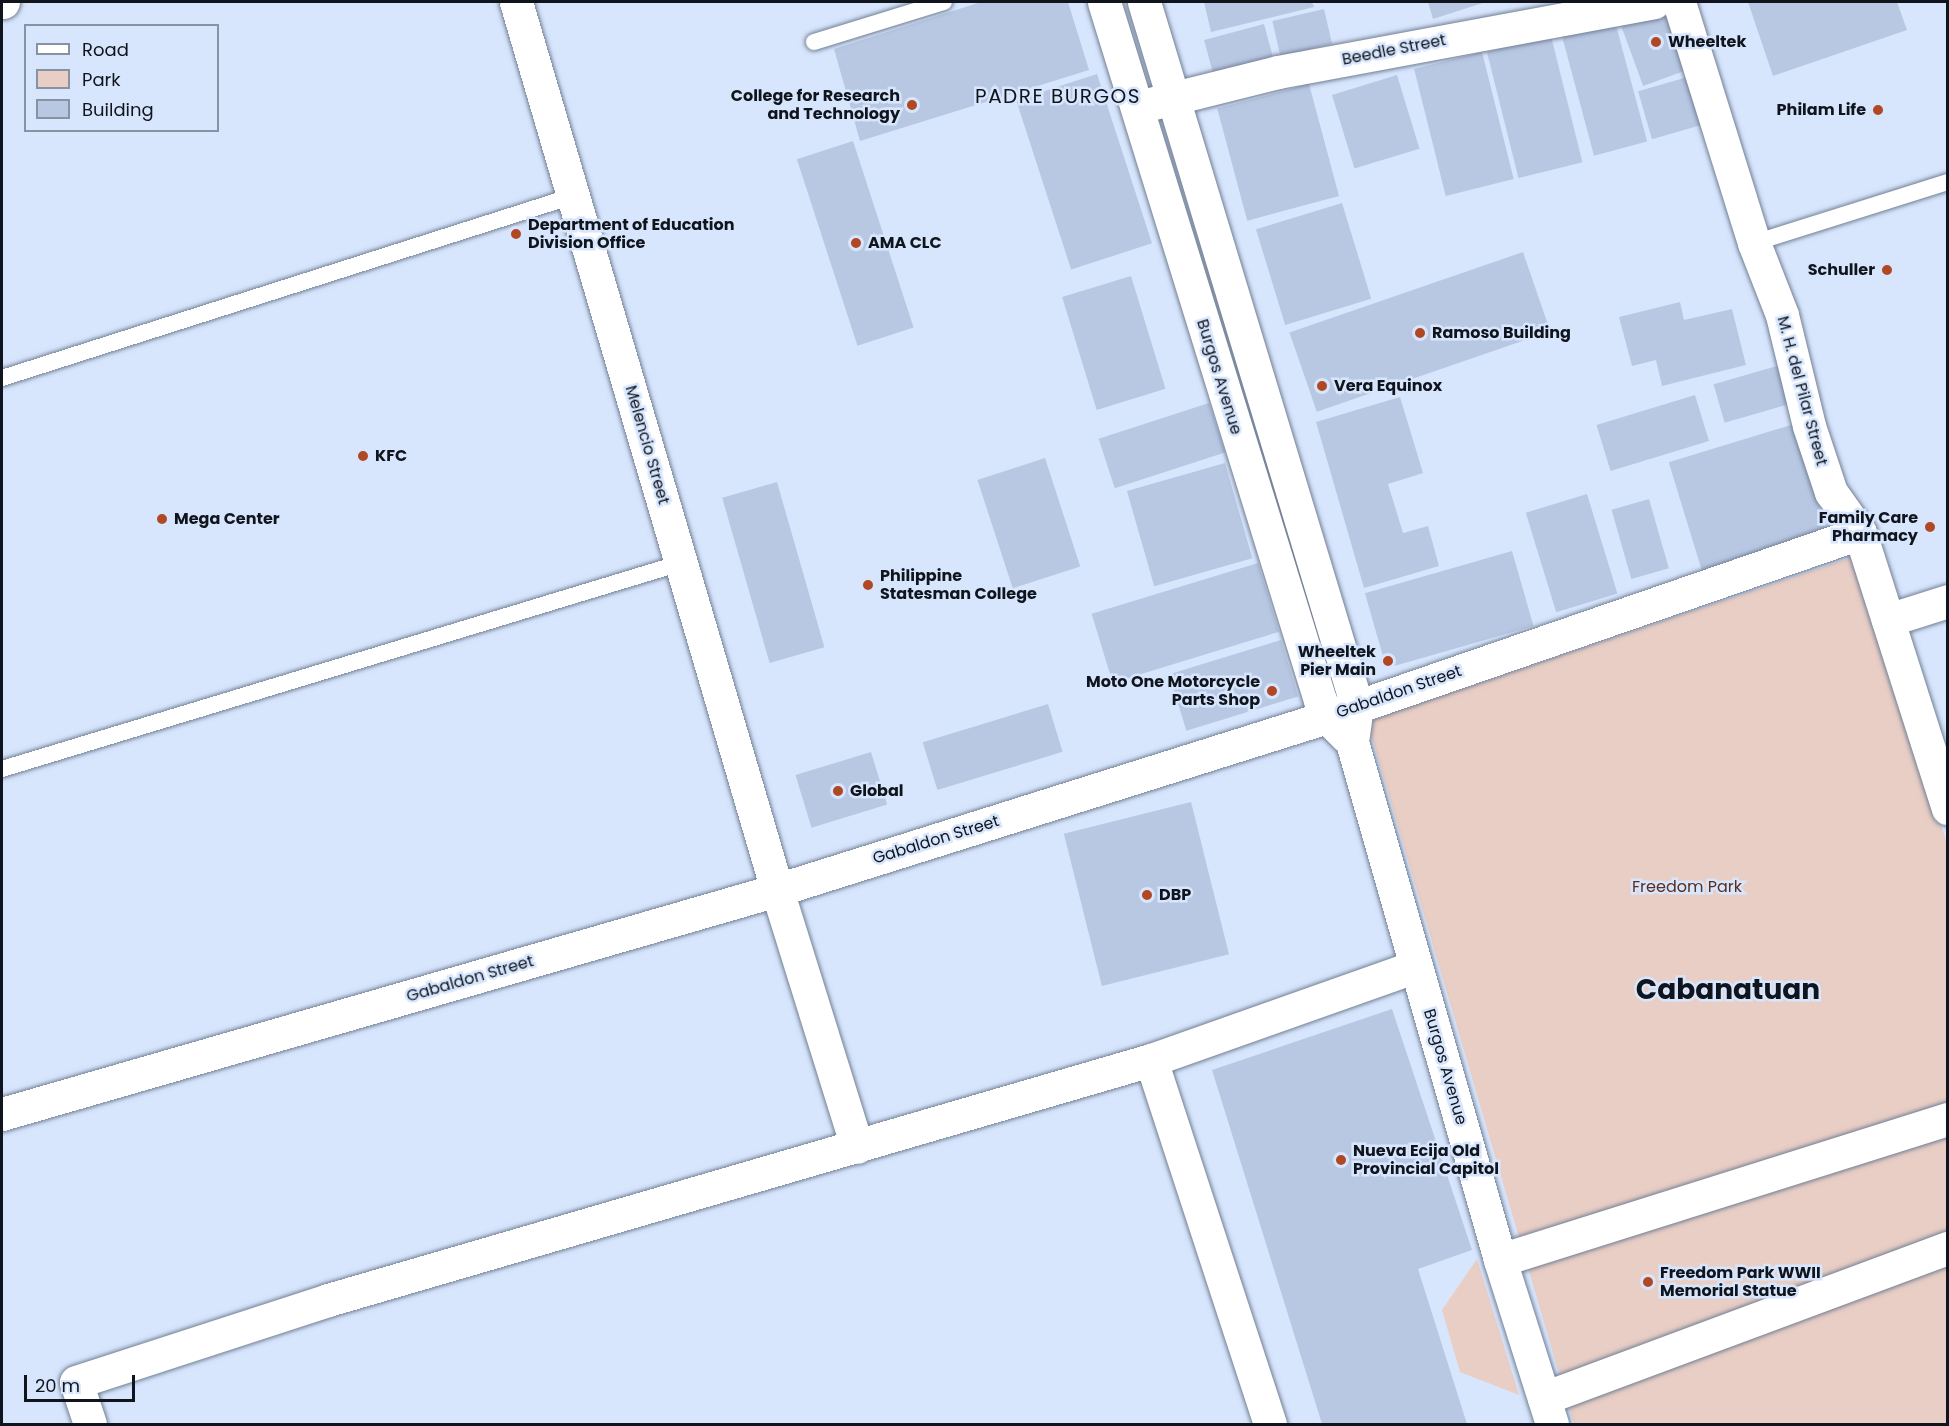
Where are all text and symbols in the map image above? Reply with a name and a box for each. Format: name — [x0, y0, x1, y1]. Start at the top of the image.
legend — [24, 24, 219, 132]
street label: Beedle Street — [1340, 31, 1448, 69]
place label: Wheeltek — [1668, 32, 1746, 52]
marker: Wheeltek — [1649, 35, 1663, 49]
text: Road — [82, 37, 129, 62]
text: Park — [82, 67, 121, 92]
district label: PADRE BURGOS — [975, 84, 1141, 108]
place label: College for Research and Technology — [731, 86, 900, 124]
text: Building — [82, 97, 154, 122]
marker: College for Research and Technology — [905, 98, 919, 112]
place label: Philam Life — [1777, 100, 1866, 120]
marker: Philam Life — [1871, 103, 1885, 117]
place label: Department of Education Division Office — [528, 215, 734, 253]
marker: Department of Education Division Office — [509, 227, 523, 241]
place label: AMA CLC — [868, 233, 942, 253]
marker: AMA CLC — [849, 236, 863, 250]
place label: Schuller — [1808, 260, 1875, 280]
marker: Schuller — [1880, 263, 1894, 277]
street label: M. H. del Pilar Street — [1773, 314, 1831, 468]
street label: Burgos Avenue — [1192, 317, 1246, 437]
place label: Ramoso Building — [1432, 323, 1571, 343]
marker: Ramoso Building — [1413, 326, 1427, 340]
place label: Vera Equinox — [1334, 376, 1442, 396]
marker: Vera Equinox — [1315, 379, 1329, 393]
street label: Melencio Street — [621, 383, 673, 507]
place label: KFC — [375, 446, 407, 466]
marker: KFC — [356, 449, 370, 463]
place label: Family Care Pharmacy — [1819, 508, 1918, 546]
place label: Mega Center — [174, 509, 280, 529]
marker: Mega Center — [155, 512, 169, 526]
marker: Family Care Pharmacy — [1923, 520, 1937, 534]
place label: Philippine Statesman College — [880, 566, 1037, 604]
marker: Philippine Statesman College — [861, 578, 875, 592]
place label: Wheeltek Pier Main — [1298, 642, 1376, 680]
marker: Wheeltek Pier Main — [1381, 654, 1395, 668]
street label: Gabaldon Street — [1334, 662, 1464, 722]
place label: Moto One Motorcycle Parts Shop — [1086, 672, 1260, 710]
marker: Moto One Motorcycle Parts Shop — [1265, 684, 1279, 698]
place label: Global — [850, 781, 904, 801]
marker: Global — [831, 784, 845, 798]
street label: Gabaldon Street — [870, 812, 1002, 868]
park label: Freedom Park — [1632, 877, 1742, 897]
place label: DBP — [1159, 885, 1191, 905]
marker: DBP — [1140, 888, 1154, 902]
street label: Gabaldon Street — [404, 952, 536, 1006]
district label: Cabanatuan — [1636, 973, 1820, 1007]
street label: Burgos Avenue — [1419, 1007, 1471, 1127]
place label: Nueva Ecija Old Provincial Capitol — [1353, 1141, 1499, 1179]
marker: Nueva Ecija Old Provincial Capitol — [1334, 1153, 1348, 1167]
place label: Freedom Park WWII Memorial Statue — [1660, 1263, 1821, 1301]
marker: Freedom Park WWII Memorial Statue — [1641, 1275, 1655, 1289]
scale bar — [27, 1363, 138, 1401]
text: 20 m — [35, 1373, 80, 1398]

